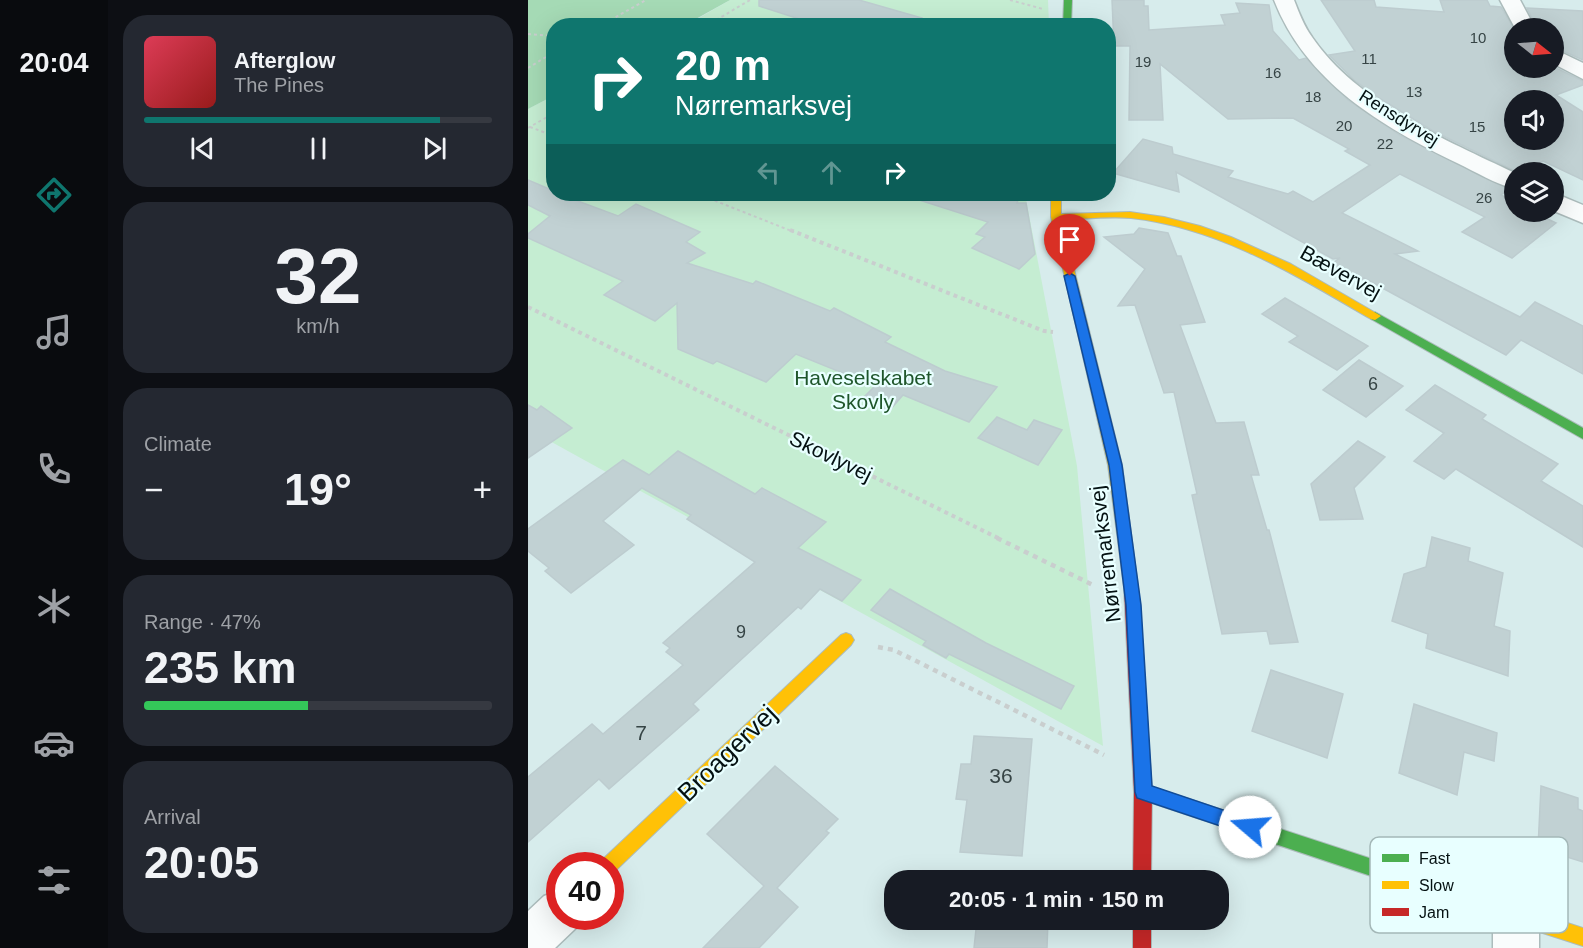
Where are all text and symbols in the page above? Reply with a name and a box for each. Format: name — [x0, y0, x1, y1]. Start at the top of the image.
north arrow — [1504, 18, 1564, 78]
map controls — [1504, 18, 1564, 222]
house number: 10 — [1470, 29, 1486, 46]
icon: right — [576, 42, 654, 120]
text: 20 m — [675, 42, 771, 89]
text: 20:04 — [19, 48, 89, 78]
text: Afterglow — [234, 48, 335, 73]
house number: 11 — [1361, 50, 1377, 67]
house number: 19 — [1135, 53, 1151, 70]
house number: 16 — [1265, 64, 1281, 81]
text: The Pines — [234, 74, 324, 96]
house number: 13 — [1406, 83, 1422, 100]
street label: Rensdyrvej — [1356, 86, 1442, 150]
house number: 18 — [1305, 88, 1321, 105]
button: sound — [1504, 90, 1564, 150]
text: Nørremarksvej — [675, 91, 852, 121]
house number: 20 — [1336, 117, 1352, 134]
house number: 15 — [1469, 118, 1485, 135]
icon: previous — [186, 132, 219, 165]
icon: pause — [302, 132, 335, 165]
icon: next — [418, 132, 451, 165]
house number: 22 — [1377, 135, 1393, 152]
icon: left — [752, 156, 785, 189]
icon: ahead — [815, 156, 848, 189]
icon: right — [878, 156, 911, 189]
button: layers — [1504, 162, 1564, 222]
icon: directions — [33, 174, 75, 216]
house number: 26 — [1476, 189, 1492, 206]
pin — [1044, 214, 1095, 276]
icon: arrive — [1053, 223, 1086, 256]
text: 32 — [275, 232, 361, 320]
street label: Bævervej — [1297, 240, 1385, 304]
icon: music — [33, 311, 75, 353]
text: km/h — [296, 315, 340, 337]
park label: Haveselskabet Skovly — [794, 366, 932, 413]
house number: 6 — [1368, 374, 1378, 394]
street label: Skovlyvej — [786, 426, 876, 486]
text: Climate — [144, 433, 212, 455]
icon: phone — [33, 448, 75, 490]
text: 19° — [284, 464, 352, 515]
text: − — [144, 471, 163, 508]
text: + — [473, 471, 492, 508]
street label: Nørremarksvej — [1085, 484, 1125, 624]
icon: climate — [33, 585, 75, 627]
text: Range · 47% — [144, 611, 261, 633]
house number: 9 — [736, 622, 746, 642]
text: 235 km — [144, 642, 297, 693]
street label: Broagervej — [671, 699, 783, 807]
house number: 7 — [635, 721, 647, 744]
icon: car — [33, 722, 75, 764]
house number: 36 — [989, 764, 1013, 787]
position arrow — [1218, 795, 1282, 859]
text: Arrival — [144, 806, 201, 828]
text: 20:05 — [144, 837, 259, 888]
legend — [1370, 837, 1568, 933]
text: Fast — [1419, 850, 1451, 867]
speed limit sign: 40 — [546, 852, 624, 930]
icon: filters — [33, 859, 75, 901]
text: Slow — [1419, 877, 1454, 894]
text: 20:05 · 1 min · 150 m — [949, 887, 1164, 912]
text: Jam — [1419, 904, 1449, 921]

